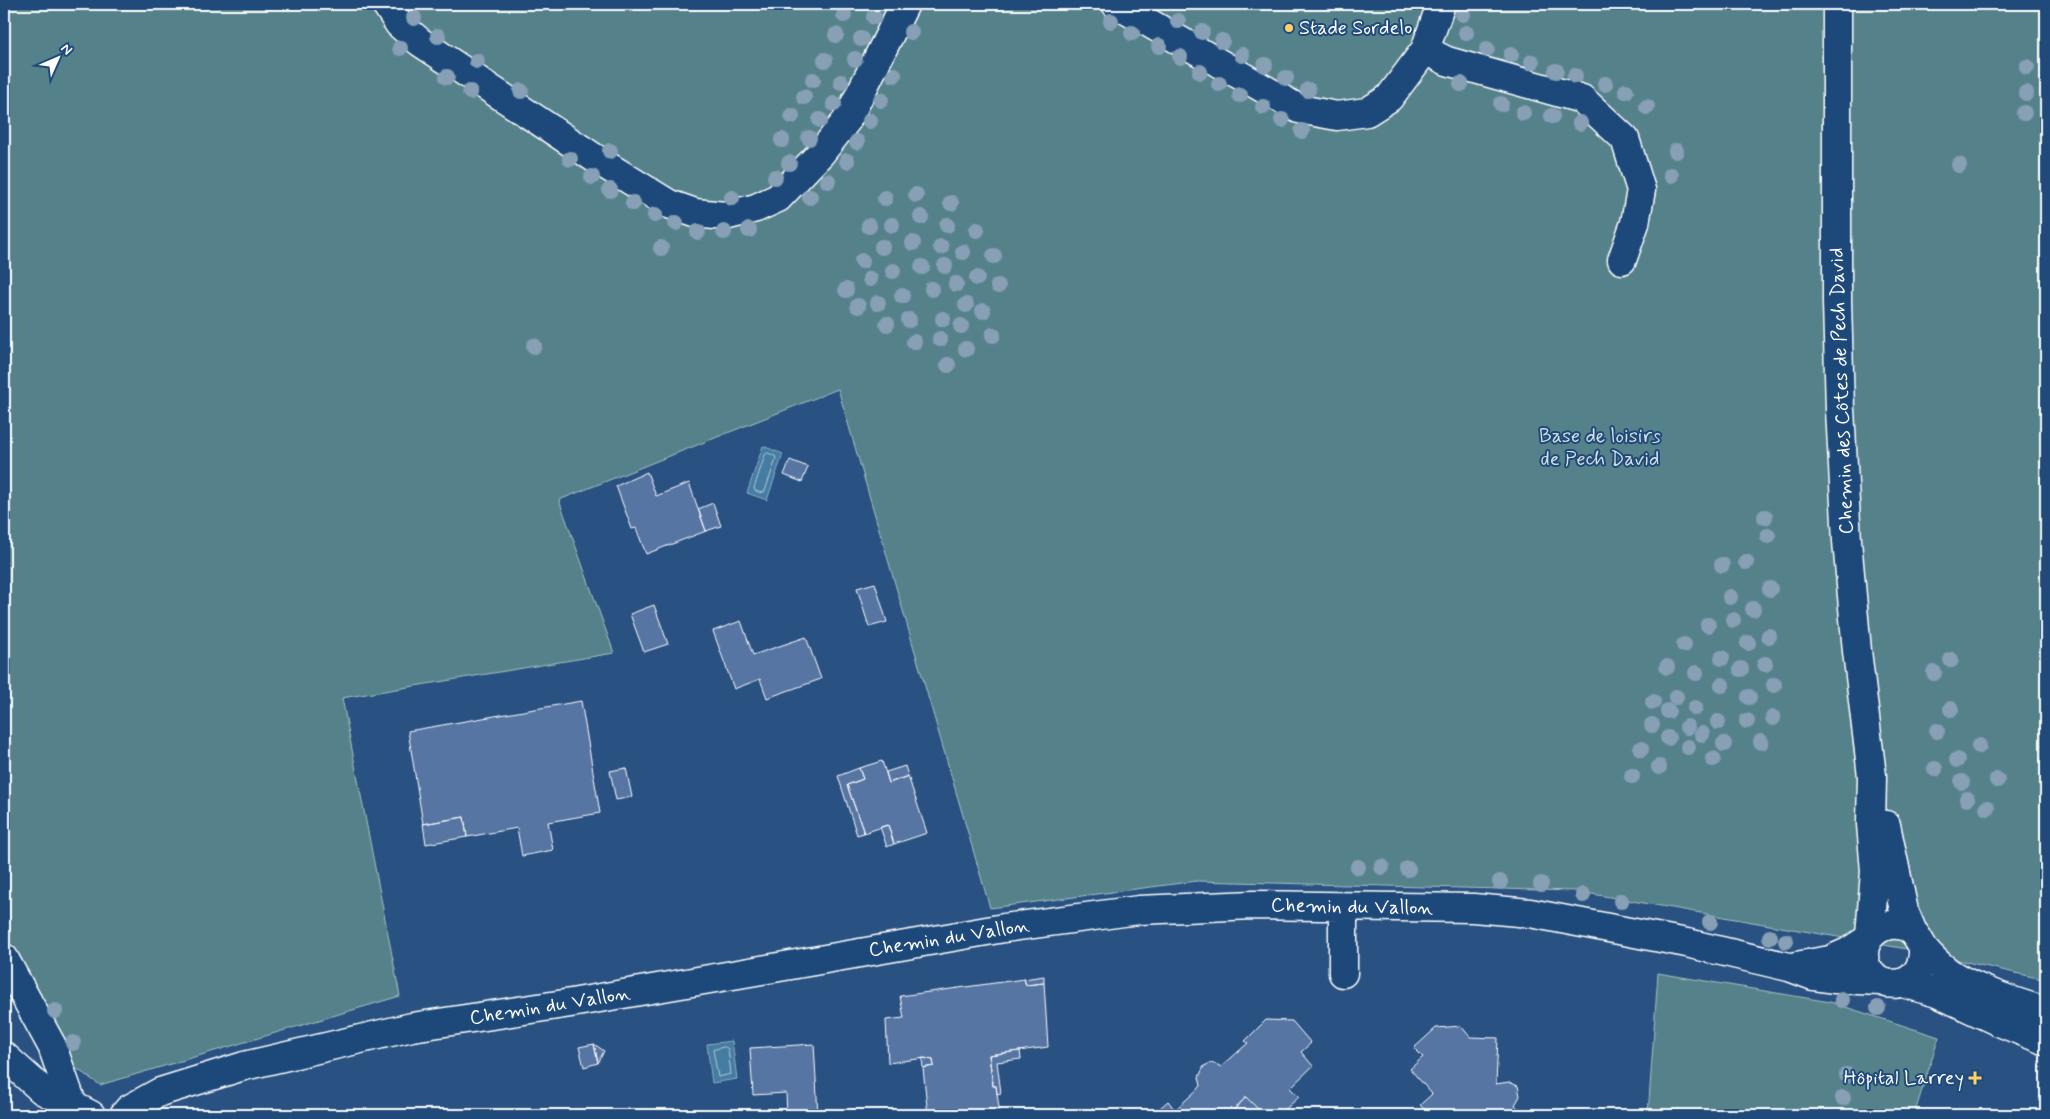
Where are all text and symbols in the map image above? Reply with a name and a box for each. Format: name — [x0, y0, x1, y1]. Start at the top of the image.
place label: Stade Sordelo — [1299, 15, 1412, 42]
marker: Stade Sordelo — [1283, 22, 1295, 34]
north arrow — [32, 32, 82, 82]
text: N — [57, 40, 76, 59]
street label: Chemin des Côtes de Pech David — [1823, 247, 1861, 535]
park label: Base de loisirs de Pech David — [1539, 423, 1661, 473]
street label: Chemin du Vallon — [1271, 892, 1434, 922]
street label: Chemin du Vallon — [867, 912, 1032, 964]
street label: Chemin du Vallon — [468, 980, 633, 1032]
place label: Hôpital Larrey — [1844, 1065, 1964, 1092]
marker: Hôpital Larrey — [1968, 1071, 1982, 1085]

